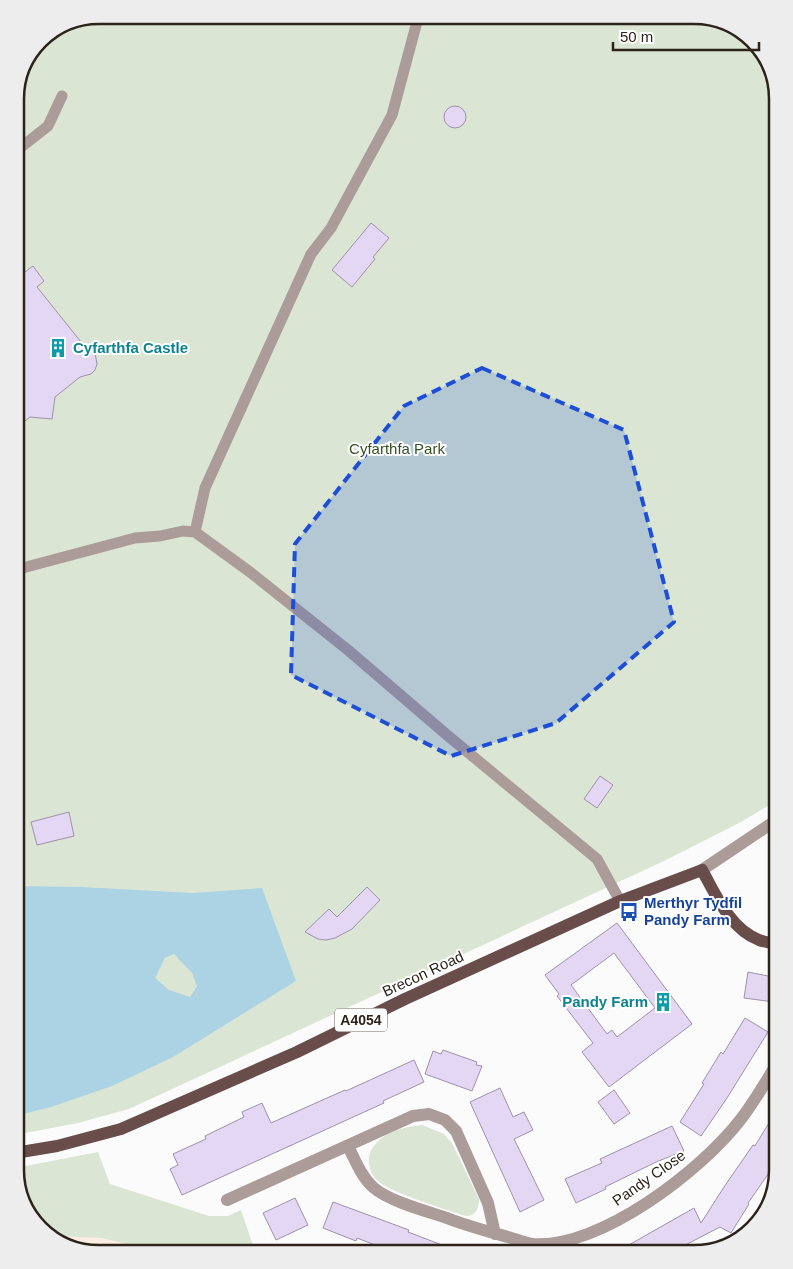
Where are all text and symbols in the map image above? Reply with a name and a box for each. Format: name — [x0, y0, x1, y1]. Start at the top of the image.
scale bar — [613, 20, 759, 52]
text: 50 m — [620, 28, 653, 45]
building icon: Cyfarthfa Castle — [47, 337, 69, 359]
place label: Cyfarthfa Castle — [73, 339, 188, 356]
park label: Cyfarthfa Park — [349, 440, 445, 457]
place label: Merthyr Tydfil Pandy Farm — [644, 894, 742, 928]
bus stop icon: Merthyr Tydfil Pandy Farm — [618, 901, 640, 923]
street label: Brecon Road — [380, 947, 466, 1000]
building icon: Pandy Farm — [652, 991, 674, 1013]
place label: Pandy Farm — [562, 993, 648, 1010]
road number: A4054 — [335, 1008, 387, 1032]
street label: Pandy Close — [609, 1146, 688, 1209]

